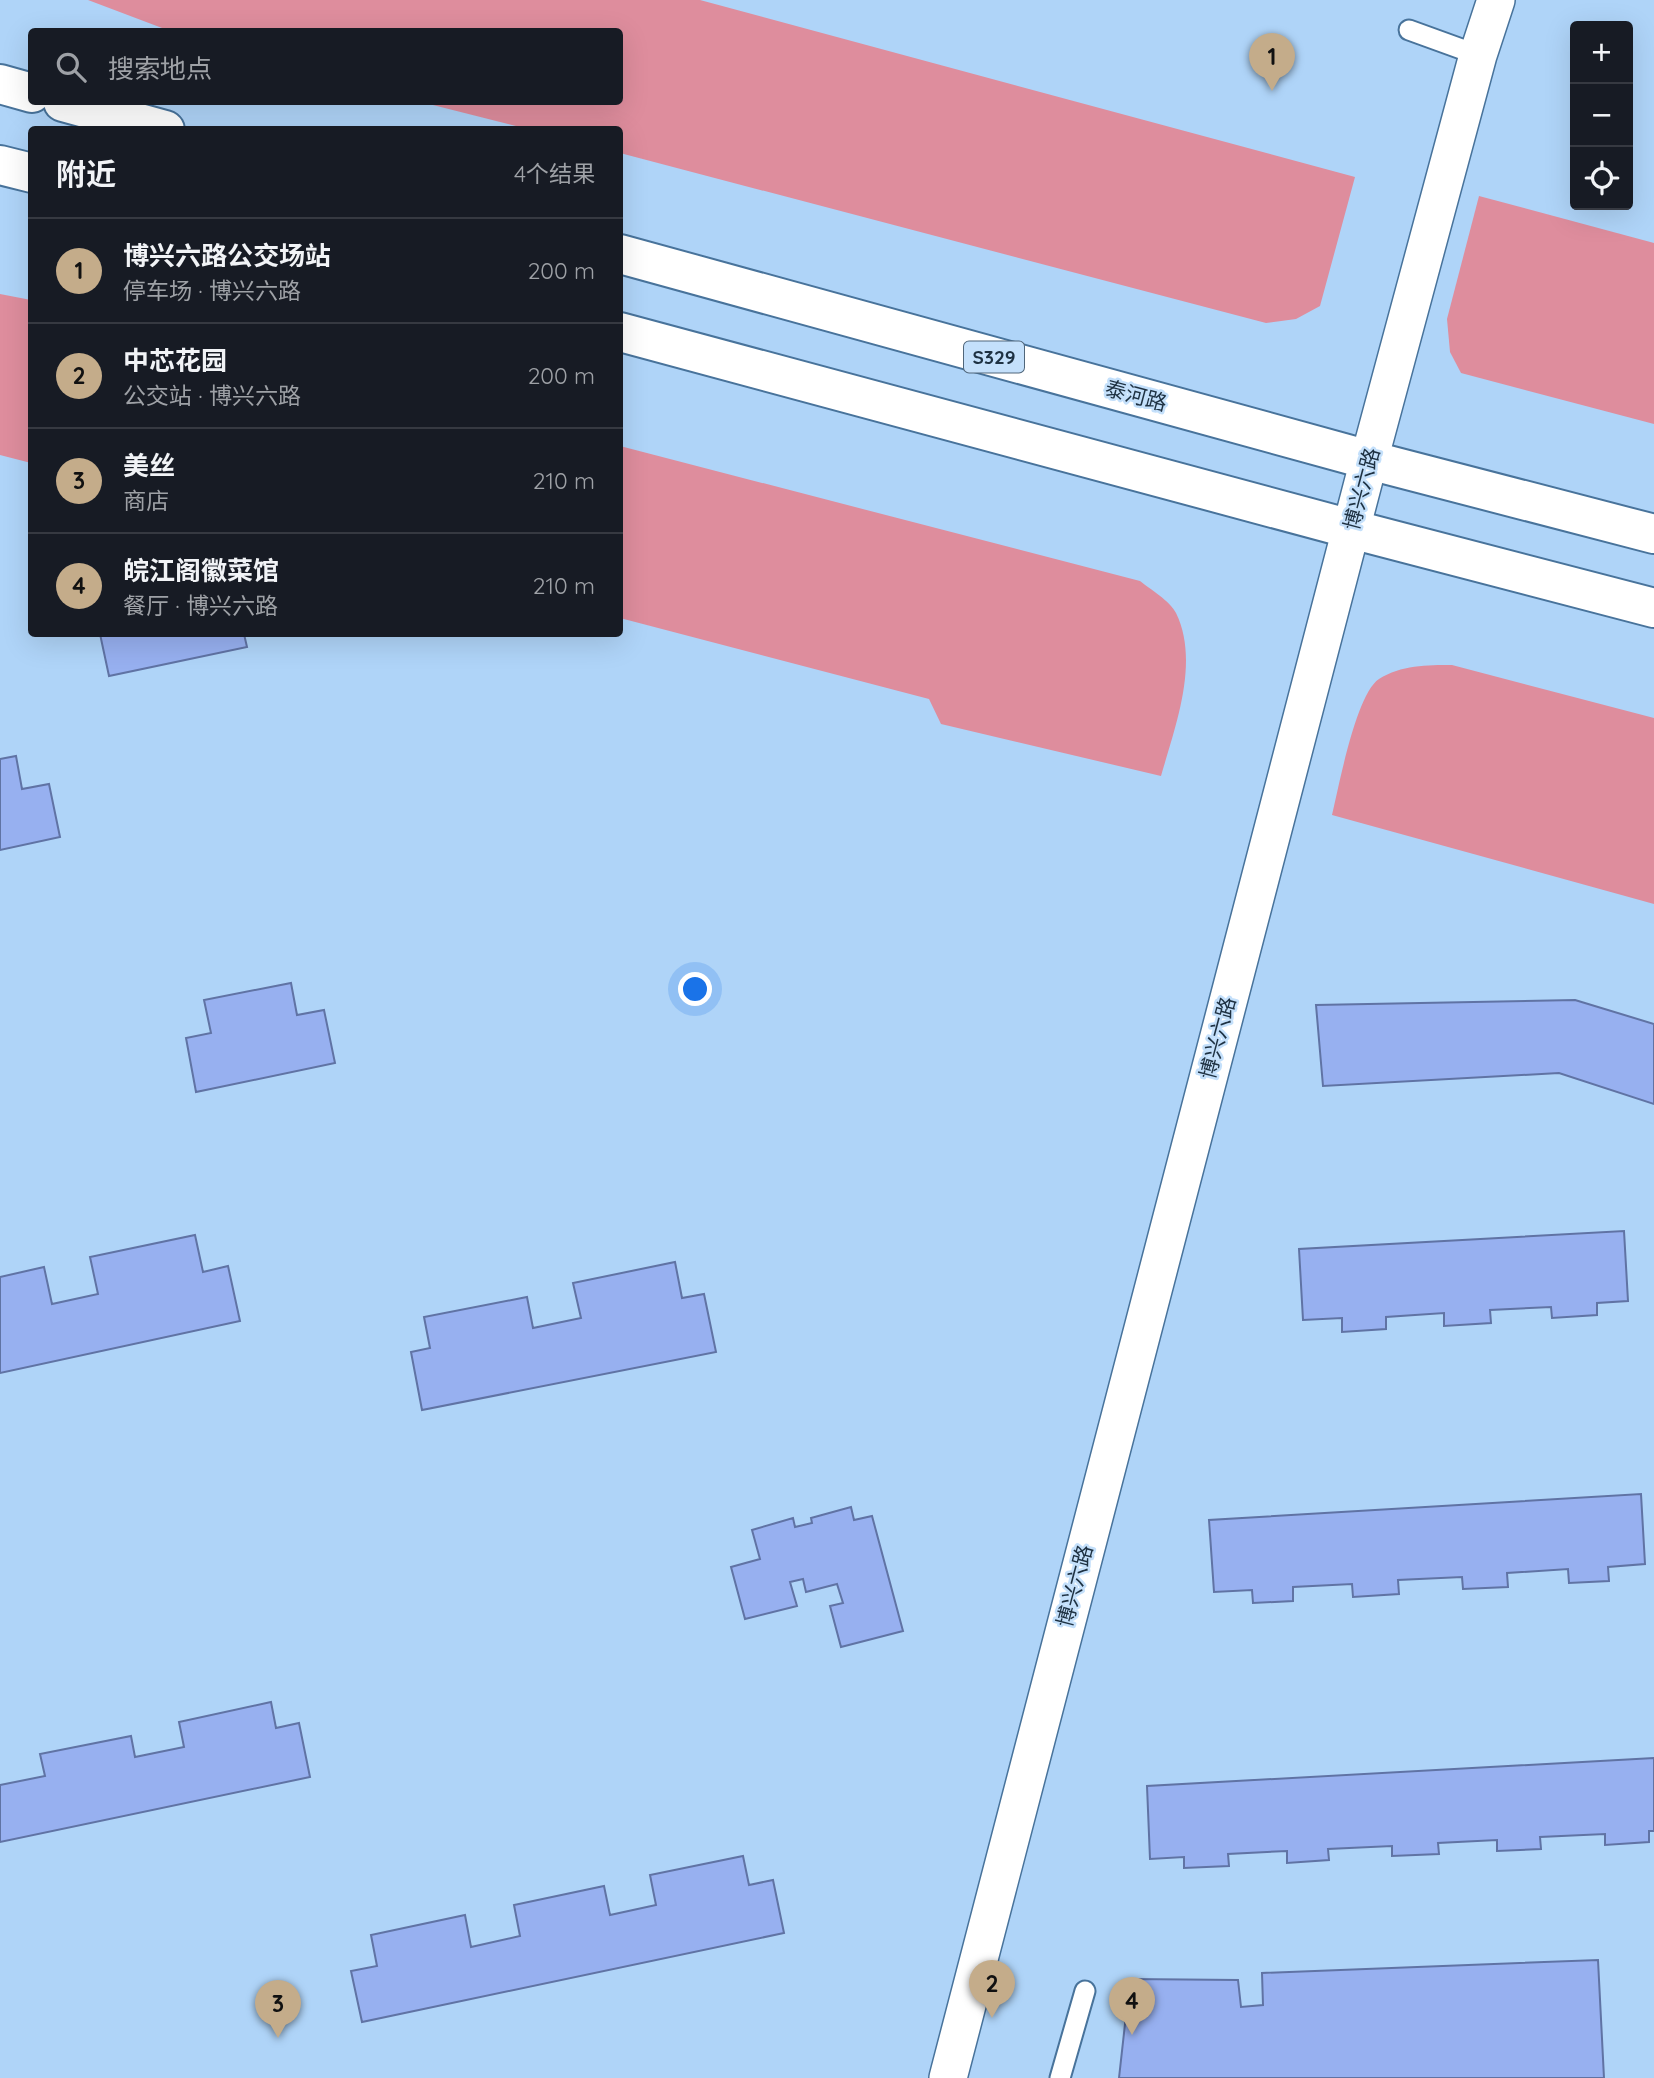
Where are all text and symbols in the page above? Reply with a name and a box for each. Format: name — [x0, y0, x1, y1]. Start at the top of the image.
map controls — [1570, 21, 1633, 210]
button: + — [1570, 21, 1633, 84]
search box — [28, 28, 623, 105]
pin: 1 — [1249, 33, 1295, 91]
icon: search — [52, 48, 90, 86]
text: 搜索地点 — [108, 52, 212, 85]
button: − — [1570, 84, 1633, 147]
button: locate — [1570, 147, 1633, 210]
text: 附近 — [56, 155, 116, 193]
text: 4个结果 — [514, 159, 595, 188]
text: 博兴六路公交场站 — [123, 239, 331, 272]
text: 1 — [75, 256, 83, 285]
text: 200 m — [528, 256, 595, 285]
text: 停车场 · 博兴六路 — [123, 276, 301, 305]
road number: S329 — [964, 342, 1024, 372]
text: 中芯花园 — [123, 344, 227, 377]
text: 2 — [72, 361, 86, 390]
text: 200 m — [528, 361, 595, 390]
street label: 泰河路 — [1102, 374, 1170, 416]
text: 公交站 · 博兴六路 — [123, 381, 301, 410]
street label: 博兴六路 — [1338, 445, 1384, 533]
text: 美丝 — [123, 449, 175, 482]
text: 3 — [73, 466, 85, 495]
text: 210 m — [533, 466, 595, 495]
text: 商店 — [123, 486, 169, 515]
text: 皖江阁徽菜馆 — [123, 554, 279, 587]
text: 4 — [72, 571, 86, 600]
text: 210 m — [533, 571, 595, 600]
text: 餐厅 · 博兴六路 — [123, 591, 278, 620]
your location — [678, 972, 712, 1006]
street label: 博兴六路 — [1194, 994, 1240, 1082]
street label: 博兴六路 — [1051, 1542, 1097, 1630]
pin: 2 — [969, 1960, 1015, 2018]
pin: 4 — [1109, 1977, 1155, 2035]
pin: 3 — [255, 1980, 301, 2038]

